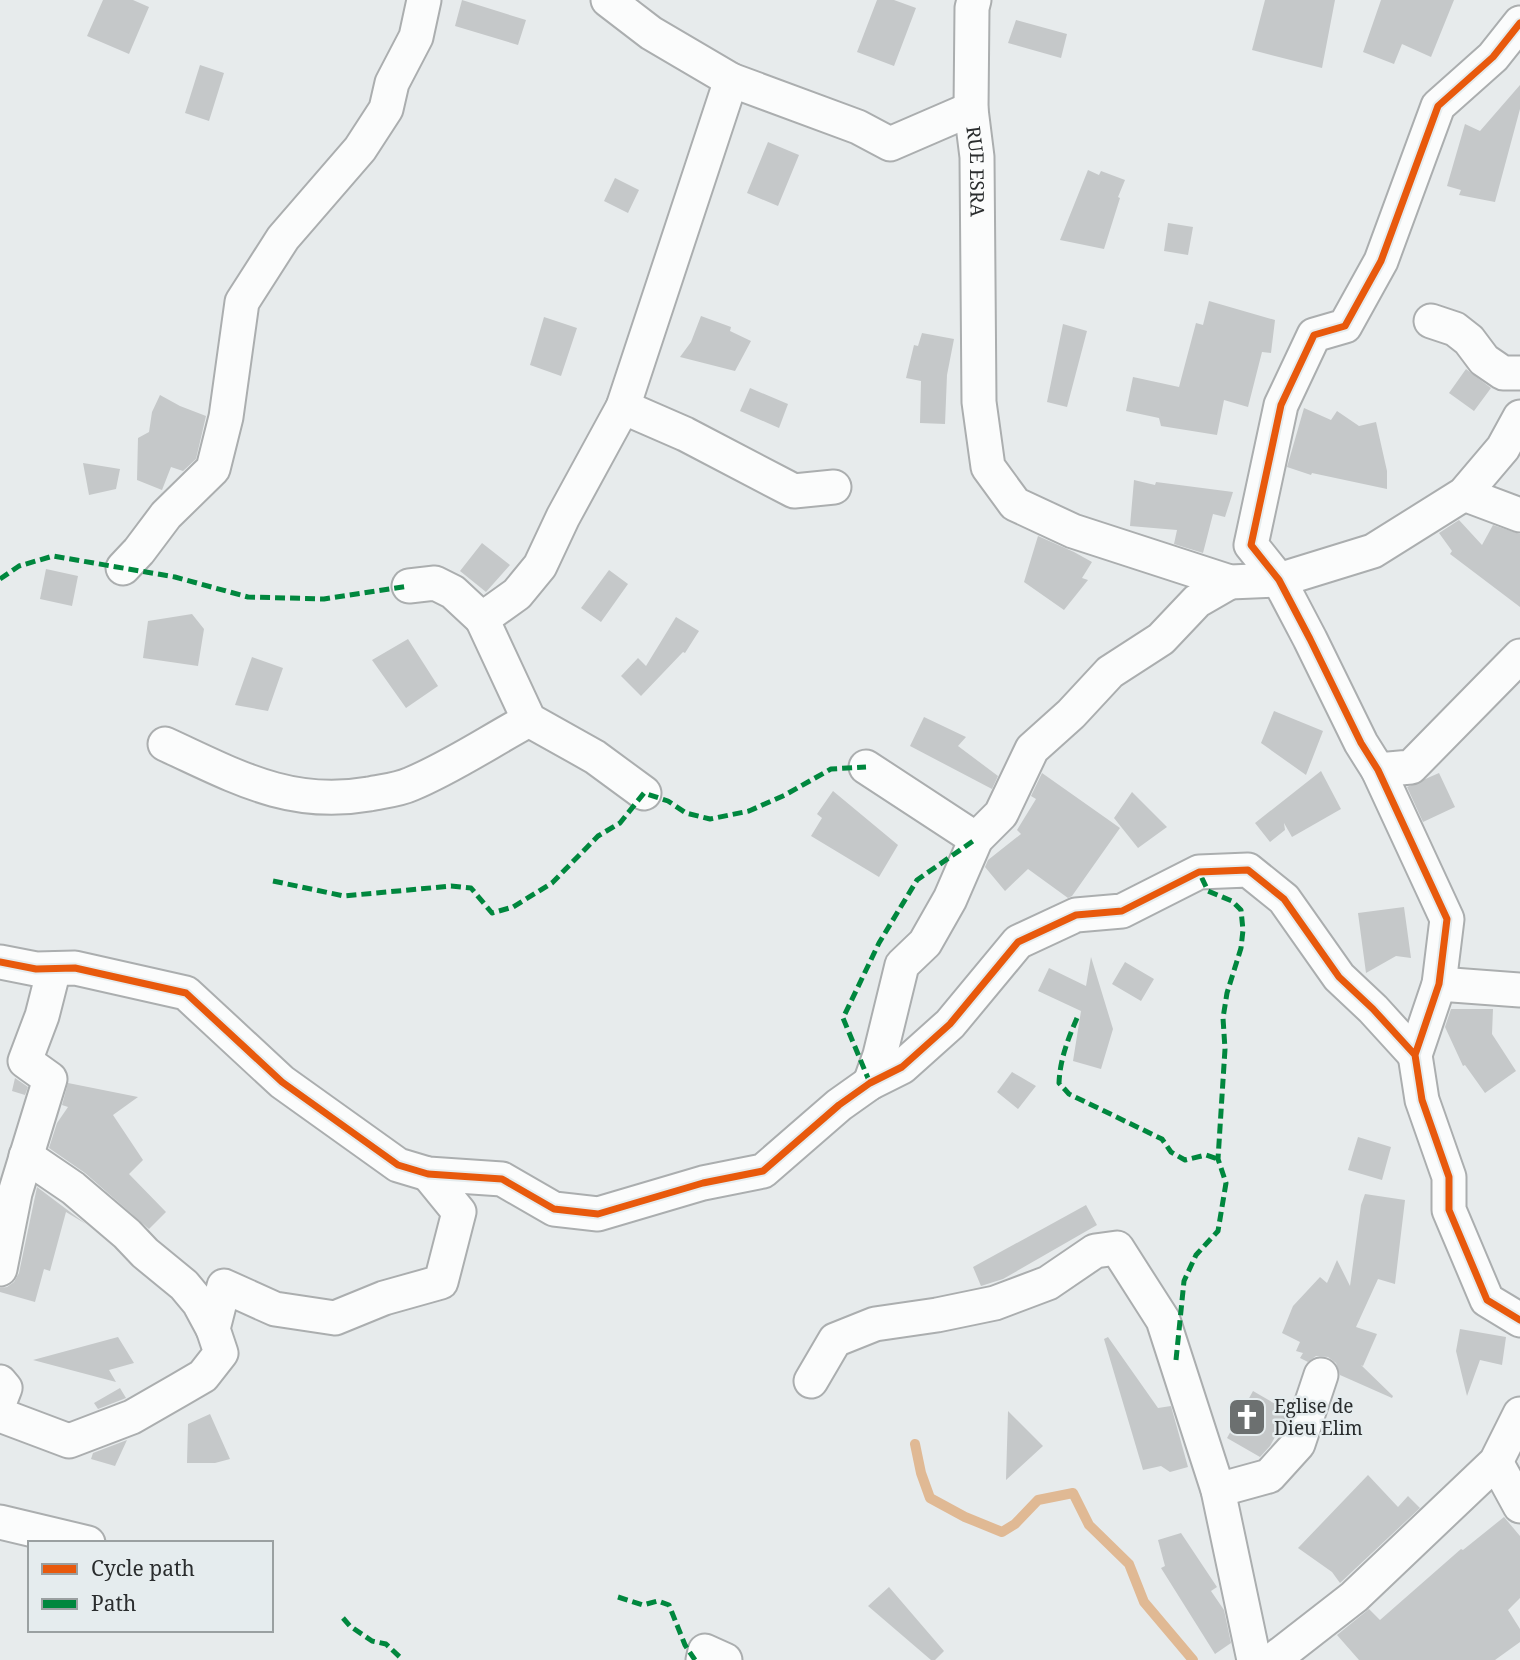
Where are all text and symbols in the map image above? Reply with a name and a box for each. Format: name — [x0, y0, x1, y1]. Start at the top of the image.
street label: RUE ESRA — [960, 125, 990, 217]
place label: Eglise de Dieu Elim — [1274, 1393, 1363, 1441]
church icon: Eglise de Dieu Elim — [1226, 1396, 1268, 1438]
legend — [28, 1541, 273, 1632]
text: Cycle path — [91, 1554, 195, 1582]
text: Path — [91, 1589, 136, 1617]

